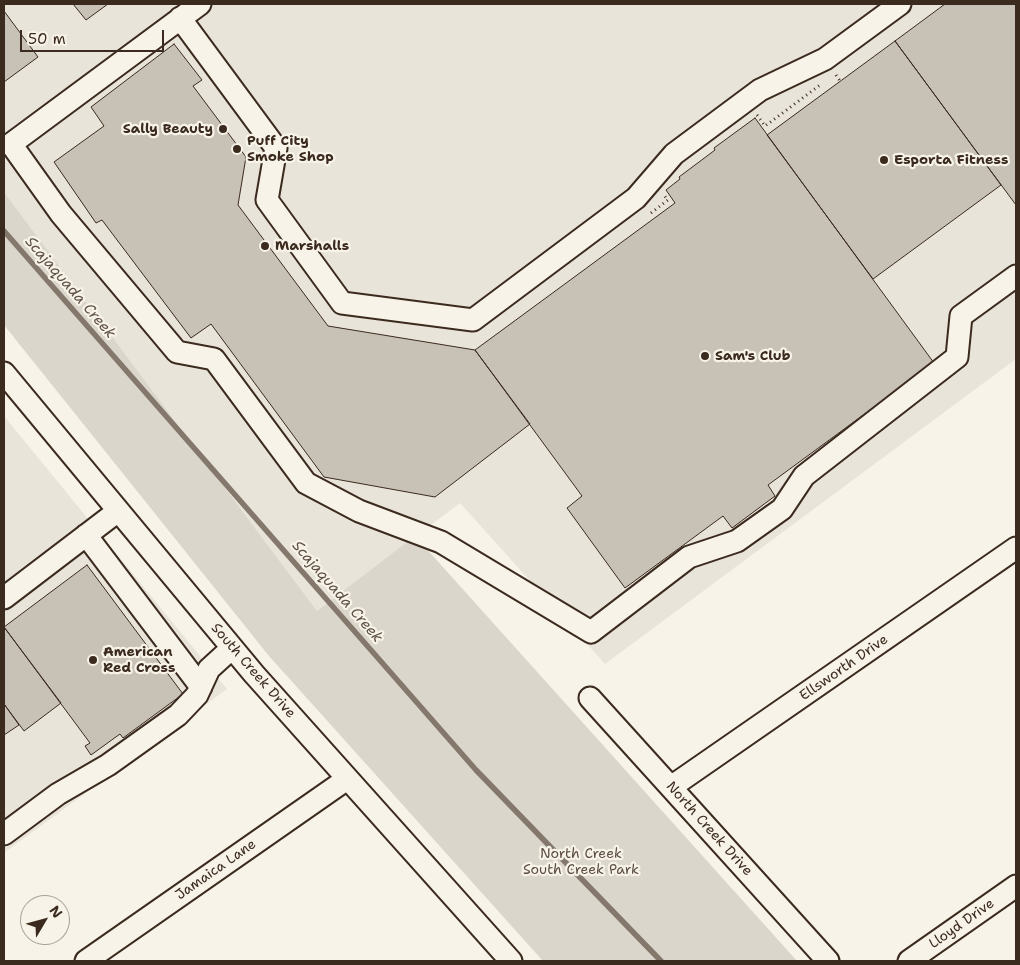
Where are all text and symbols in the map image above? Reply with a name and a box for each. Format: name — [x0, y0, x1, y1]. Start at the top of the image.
scale bar — [22, 20, 166, 52]
text: 50 m — [28, 29, 66, 49]
place label: Sally Beauty — [123, 121, 213, 137]
marker: Sally Beauty — [217, 123, 229, 135]
place label: Puff City Smoke Shop — [247, 133, 334, 166]
marker: Puff City Smoke Shop — [231, 143, 243, 155]
place label: Esporta Fitness — [894, 152, 1008, 168]
marker: Esporta Fitness — [878, 154, 890, 166]
water label: Scajaquada Creek — [21, 233, 119, 343]
place label: Marshalls — [275, 238, 349, 254]
marker: Marshalls — [259, 240, 271, 252]
place label: Sam's Club — [715, 348, 790, 364]
marker: Sam's Club — [699, 350, 711, 362]
water label: Scajaquada Creek — [288, 537, 386, 647]
street label: South Creek Drive — [207, 620, 299, 722]
street label: Ellsworth Drive — [797, 631, 891, 705]
place label: American Red Cross — [103, 644, 175, 676]
marker: American Red Cross — [87, 654, 99, 666]
street label: North Creek Drive — [662, 778, 756, 880]
street label: Jamaica Lane — [173, 836, 259, 904]
park label: North Creek South Creek Park — [523, 846, 639, 879]
north arrow — [20, 895, 70, 945]
street label: Lloyd Drive — [926, 895, 998, 953]
text: N — [46, 902, 67, 921]

